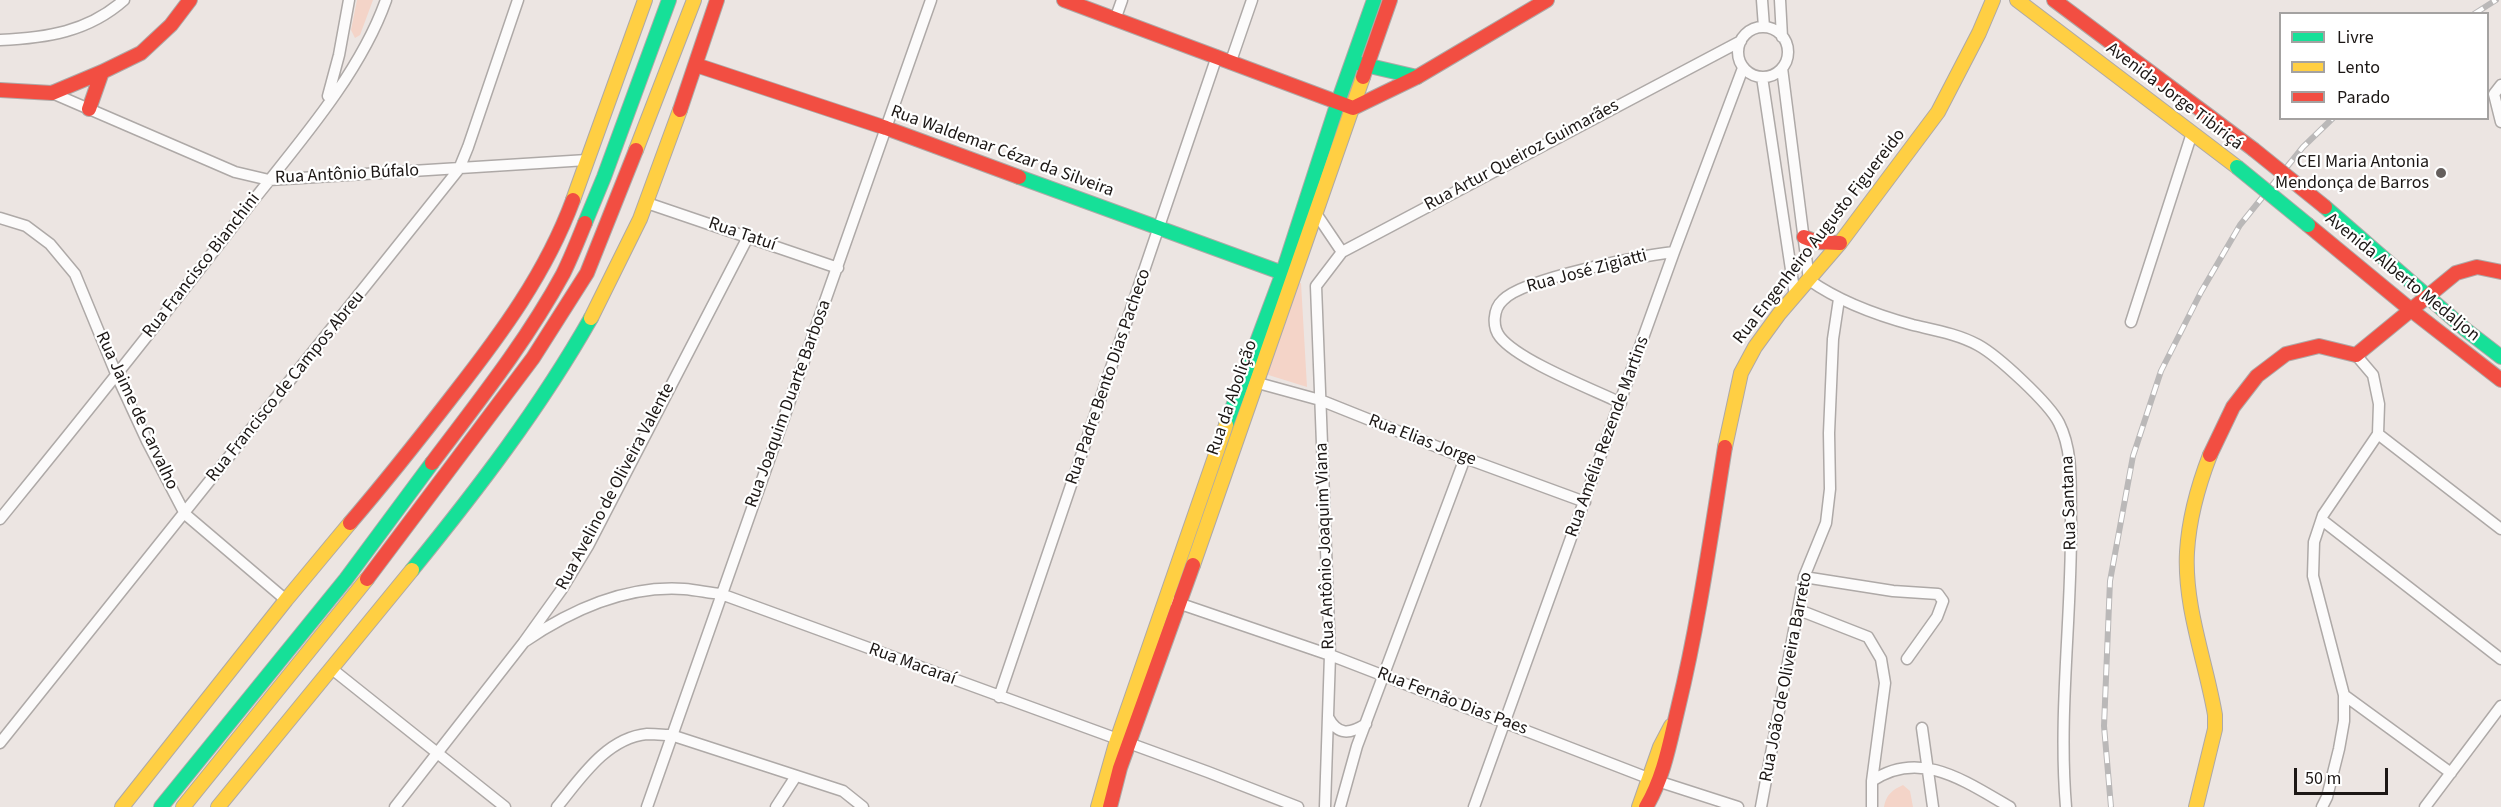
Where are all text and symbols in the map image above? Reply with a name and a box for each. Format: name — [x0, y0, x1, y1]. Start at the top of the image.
legend — [2279, 12, 2489, 120]
text: Livre — [2337, 25, 2374, 50]
street label: Avenida Jorge Tibiriçá — [2101, 38, 2247, 156]
text: Lento — [2337, 55, 2380, 80]
text: Parado — [2337, 85, 2390, 110]
street label: Rua Artur Queiroz Guimarães — [1421, 95, 1623, 217]
street label: Rua Waldemar Cézar da Silveira — [887, 101, 1117, 203]
street label: Rua Engenheiro Augusto Figuereido — [1729, 125, 1911, 349]
place label: CEI Maria Antonia Mendonça de Barros — [2275, 152, 2429, 195]
street label: Rua Antônio Búfalo — [274, 160, 420, 190]
marker: CEI Maria Antonia Mendonça de Barros — [2434, 166, 2448, 180]
street label: Rua Francisco Bianchini — [139, 189, 265, 343]
street label: Avenida Alberto Medaljon — [2320, 209, 2484, 347]
street label: Rua Tatuí — [705, 213, 779, 257]
street label: Rua José Zigiatti — [1524, 246, 1650, 298]
street label: Rua Padre Bento Dias Pacheco — [1062, 266, 1156, 488]
street label: Rua Francisco de Campos Abreu — [202, 287, 370, 487]
street label: Rua Joaquim Duarte Barbosa — [741, 297, 837, 511]
street label: Rua Jaime de Carvalho — [90, 328, 182, 494]
street label: Rua Amélia Rezende Martins — [1562, 334, 1654, 540]
street label: Rua da Abolição — [1203, 337, 1263, 459]
street label: Rua Avelino de Oliveira Valente — [552, 380, 680, 594]
street label: Rua Elias Jorge — [1365, 411, 1479, 471]
street label: Rua Antônio Joaquim Viana — [1312, 442, 1340, 650]
street label: Rua Santana — [2058, 455, 2082, 551]
street label: Rua João de Oliveira Barreto — [1756, 570, 1818, 784]
street label: Rua Macaraí — [865, 639, 959, 691]
street label: Rua Fernão Dias Paes — [1374, 663, 1530, 741]
scale bar — [2297, 756, 2392, 794]
text: 50 m — [2305, 766, 2341, 791]

